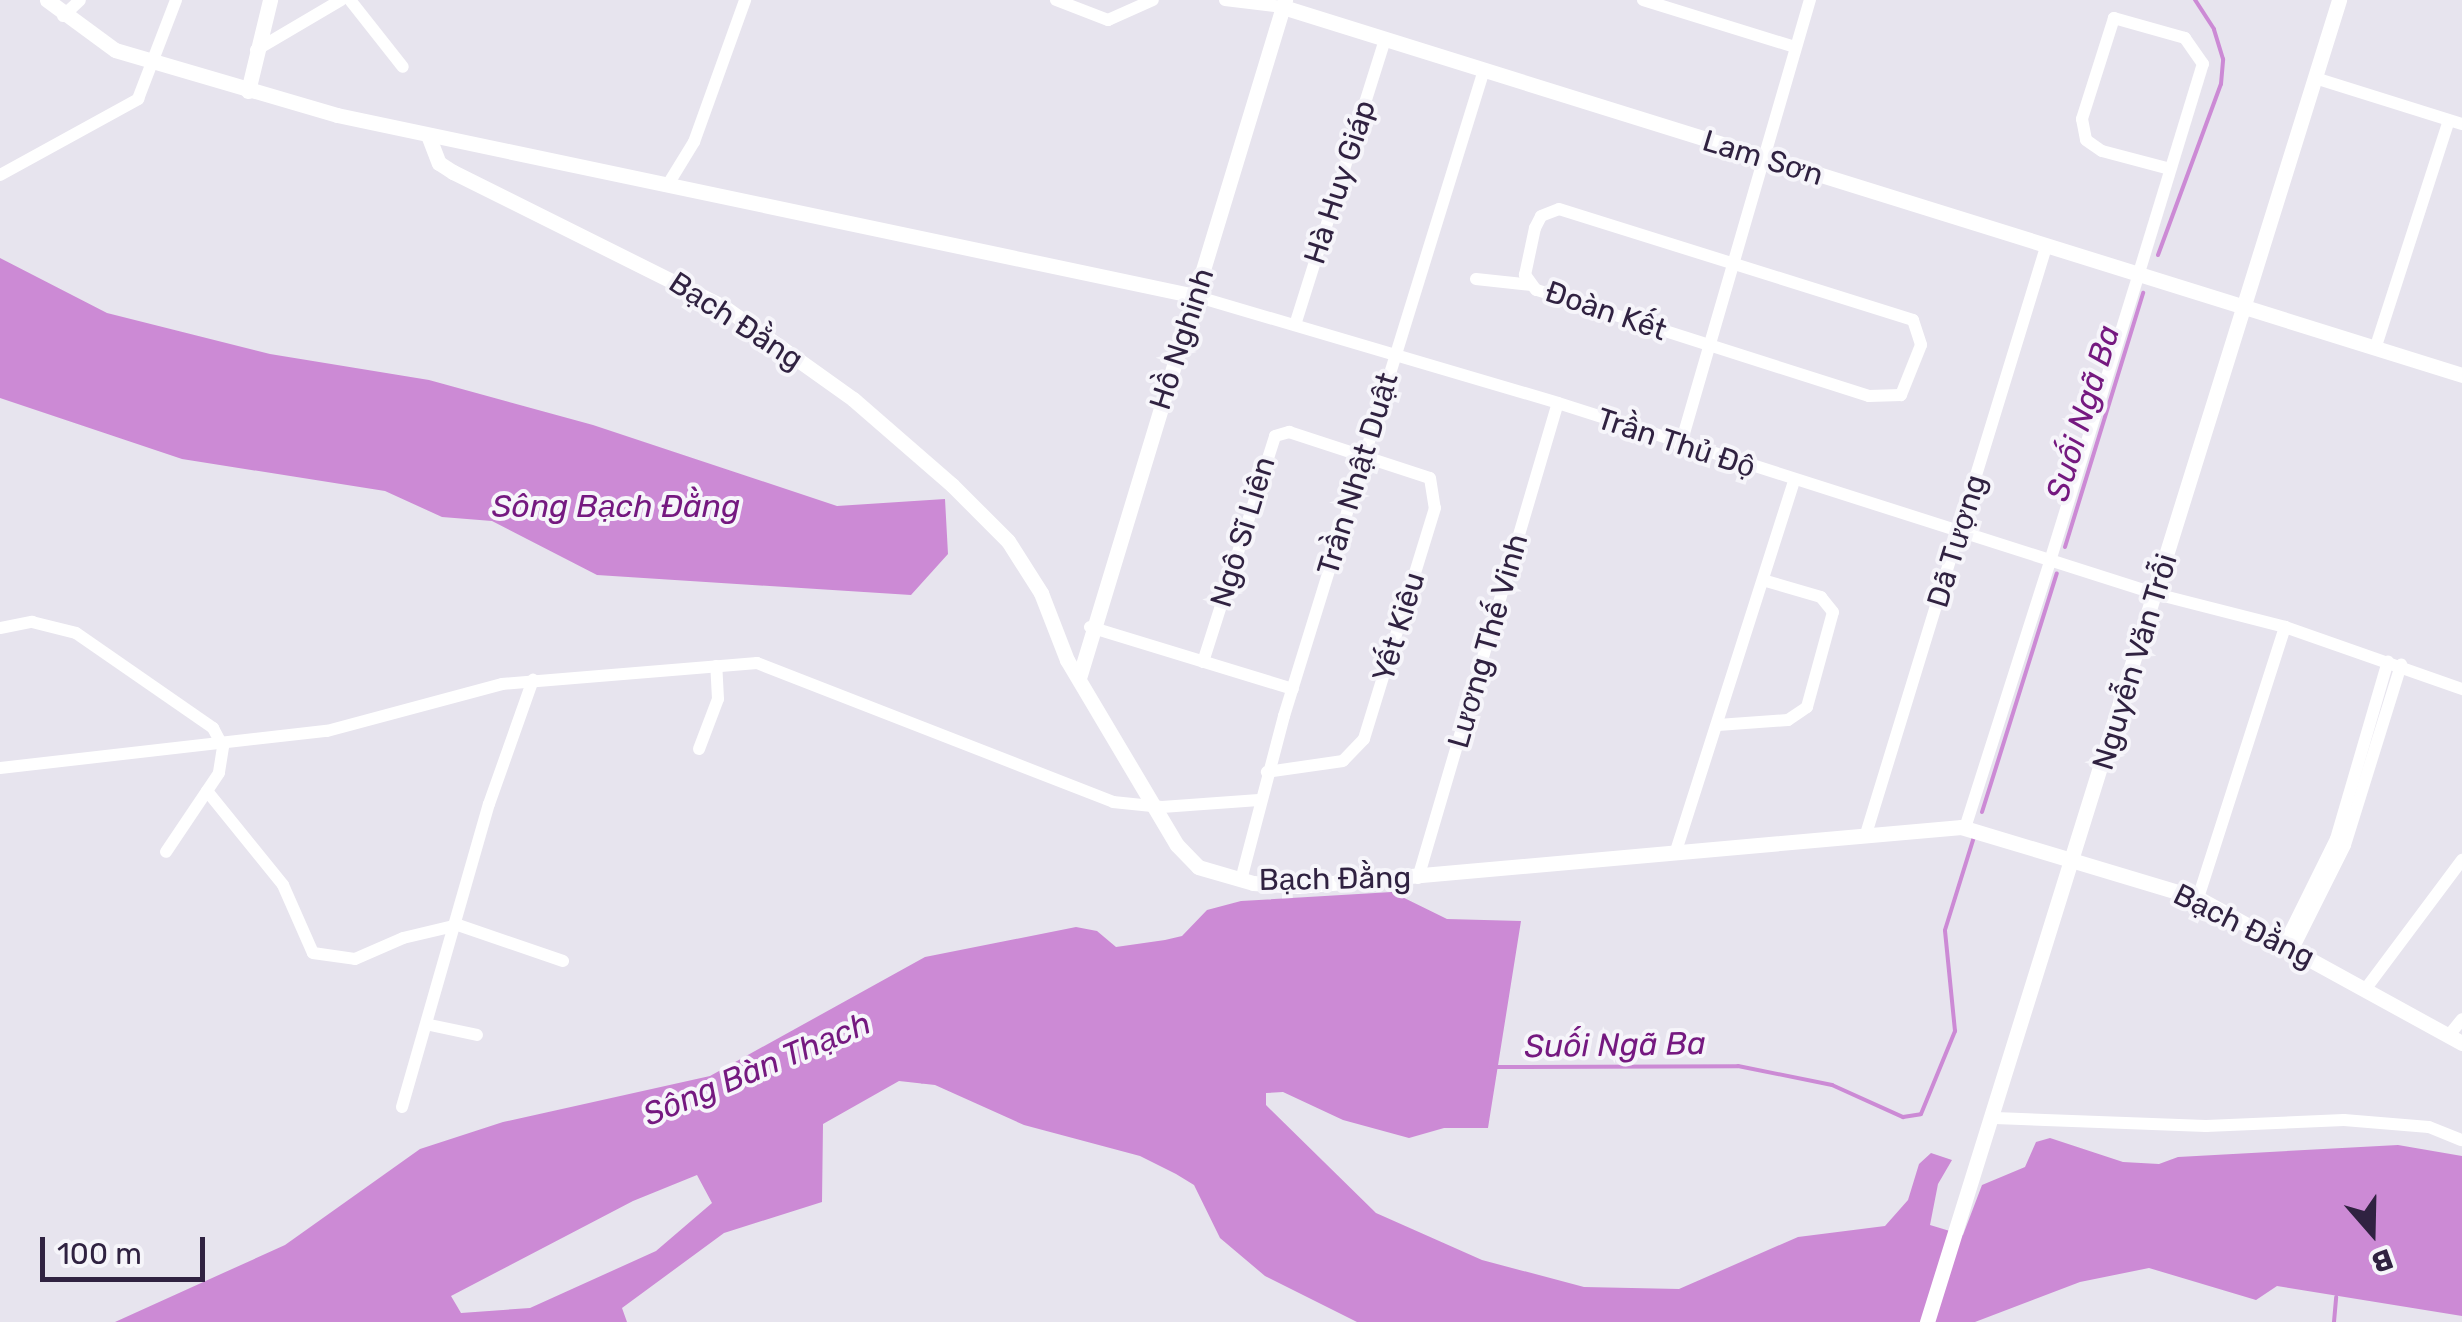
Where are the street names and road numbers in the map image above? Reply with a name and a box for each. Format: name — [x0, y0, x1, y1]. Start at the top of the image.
street label: Hà Huy Giáp — [1296, 95, 1384, 269]
street label: Lam Sơn — [1698, 123, 1828, 193]
street label: Bạch Đằng — [662, 264, 810, 378]
street label: Hồ Nghinh — [1142, 264, 1222, 414]
street label: Đoàn Kết — [1541, 273, 1671, 349]
street label: Trần Nhật Duật — [1310, 368, 1406, 580]
street label: Trần Thủ Độ — [1592, 400, 1760, 486]
street label: Ngô Sĩ Liên — [1203, 452, 1283, 612]
street label: Dã Tượng — [1920, 470, 1994, 612]
street label: Lương Thế Vinh — [1440, 529, 1536, 753]
street label: Nguyễn Văn Trỗi — [2085, 549, 2185, 775]
street label: Yết Kiêu — [1365, 568, 1433, 686]
street label: Bạch Đằng — [1258, 860, 1412, 898]
street label: Bạch Đằng — [2168, 876, 2320, 976]

